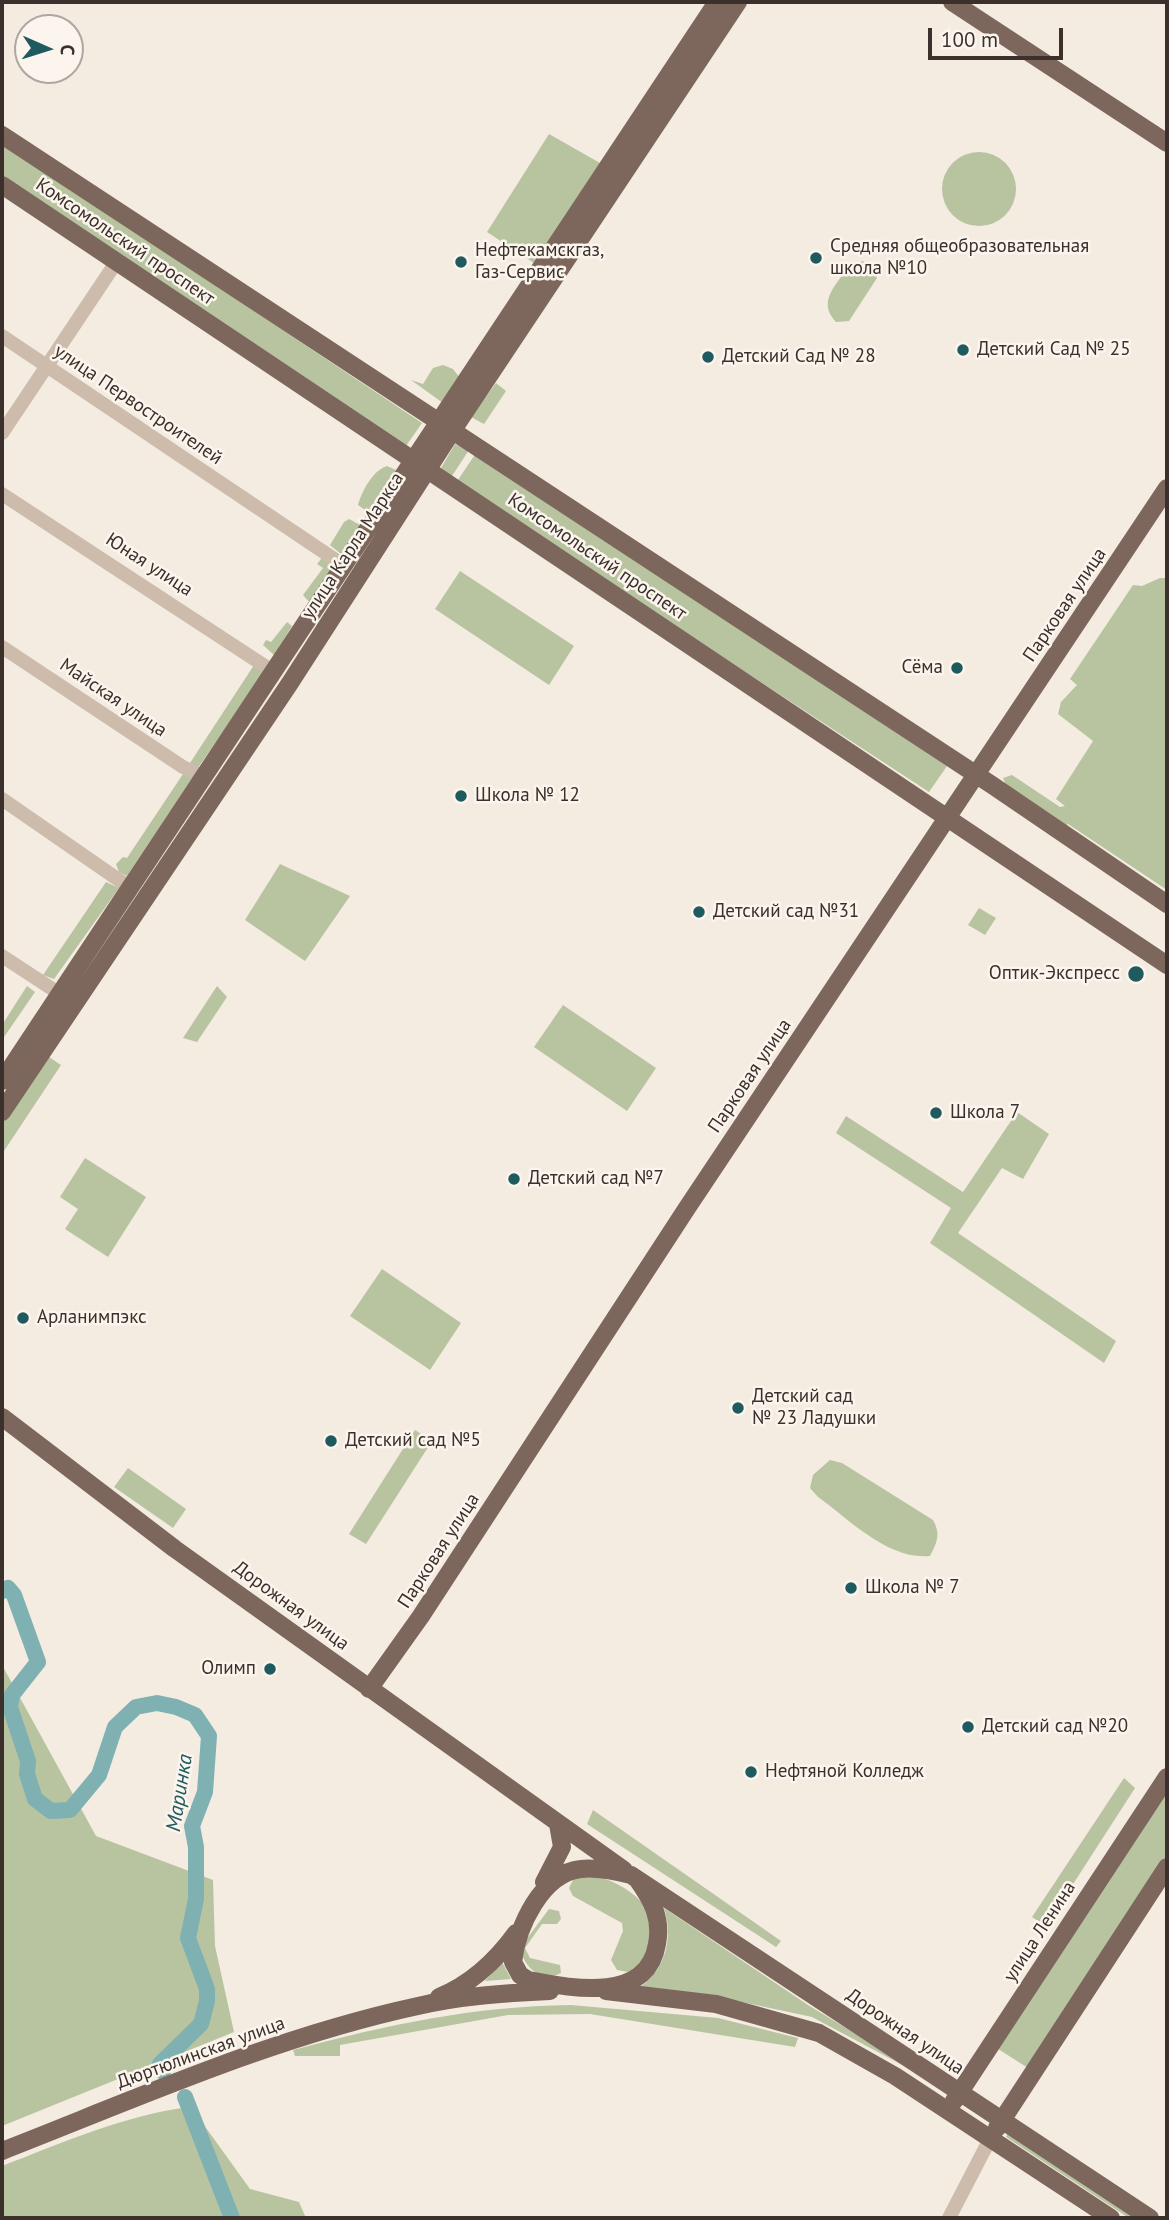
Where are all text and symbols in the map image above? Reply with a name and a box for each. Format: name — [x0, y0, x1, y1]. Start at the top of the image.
north arrow — [14, 14, 84, 84]
scale bar — [931, 14, 1066, 58]
text: 100 m — [941, 26, 998, 53]
text: С — [56, 44, 80, 56]
street label: Комсомольский проспект — [31, 174, 219, 310]
place label: Средняя общеобразовательная школа №10 — [830, 236, 1089, 280]
place label: Нефтекамскгаз, Газ-Сервис — [475, 240, 604, 284]
marker: Средняя общеобразовательная школа №10 — [808, 250, 824, 266]
marker: Нефтекамскгаз, Газ-Сервис — [453, 254, 469, 270]
place label: Детский Сад № 25 — [977, 339, 1131, 361]
street label: улица Первостроителей — [49, 340, 227, 470]
marker: Детский Сад № 25 — [955, 342, 971, 358]
place label: Детский Сад № 28 — [722, 346, 876, 368]
marker: Детский Сад № 28 — [700, 349, 716, 365]
street label: улица Карла Маркса — [297, 468, 409, 624]
street label: Комсомольский проспект — [503, 489, 691, 625]
street label: Юная улица — [101, 528, 197, 602]
street label: Парковая улица — [1018, 544, 1112, 666]
street label: Майская улица — [55, 654, 171, 742]
place label: Сёма — [901, 657, 943, 679]
marker: Сёма — [949, 660, 965, 676]
place label: Школа № 12 — [475, 785, 580, 807]
marker: Школа № 12 — [453, 788, 469, 804]
place label: Детский сад №31 — [713, 901, 859, 923]
marker: Детский сад №31 — [691, 904, 707, 920]
place label: Оптик-Экспресс — [989, 963, 1120, 985]
marker: Оптик-Экспресс — [1126, 964, 1146, 984]
street label: Парковая улица — [703, 1015, 797, 1137]
place label: Школа 7 — [950, 1102, 1020, 1124]
marker: Школа 7 — [928, 1105, 944, 1121]
place label: Детский сад №7 — [528, 1168, 664, 1190]
marker: Детский сад №7 — [506, 1171, 522, 1187]
place label: Арланимпэкс — [37, 1307, 147, 1329]
marker: Арланимпэкс — [15, 1310, 31, 1326]
place label: Детский сад № 23 Ладушки — [752, 1386, 876, 1430]
marker: Детский сад № 23 Ладушки — [730, 1400, 746, 1416]
place label: Детский сад №5 — [345, 1430, 481, 1452]
marker: Детский сад №5 — [323, 1433, 339, 1449]
street label: Парковая улица — [393, 1489, 485, 1613]
street label: Дорожная улица — [229, 1556, 353, 1656]
place label: Школа № 7 — [865, 1577, 960, 1599]
marker: Школа № 7 — [843, 1580, 859, 1596]
place label: Олимп — [201, 1658, 256, 1680]
marker: Олимп — [262, 1661, 278, 1677]
place label: Детский сад №20 — [982, 1716, 1128, 1738]
marker: Детский сад №20 — [960, 1719, 976, 1735]
water label: Маринка — [161, 1753, 199, 1833]
place label: Нефтяной Колледж — [765, 1761, 924, 1783]
marker: Нефтяной Колледж — [743, 1764, 759, 1780]
street label: улица Ленина — [999, 1877, 1081, 1987]
street label: Дорожная улица — [842, 1984, 968, 2080]
street label: Дюртюлинская улица — [114, 2012, 288, 2094]

